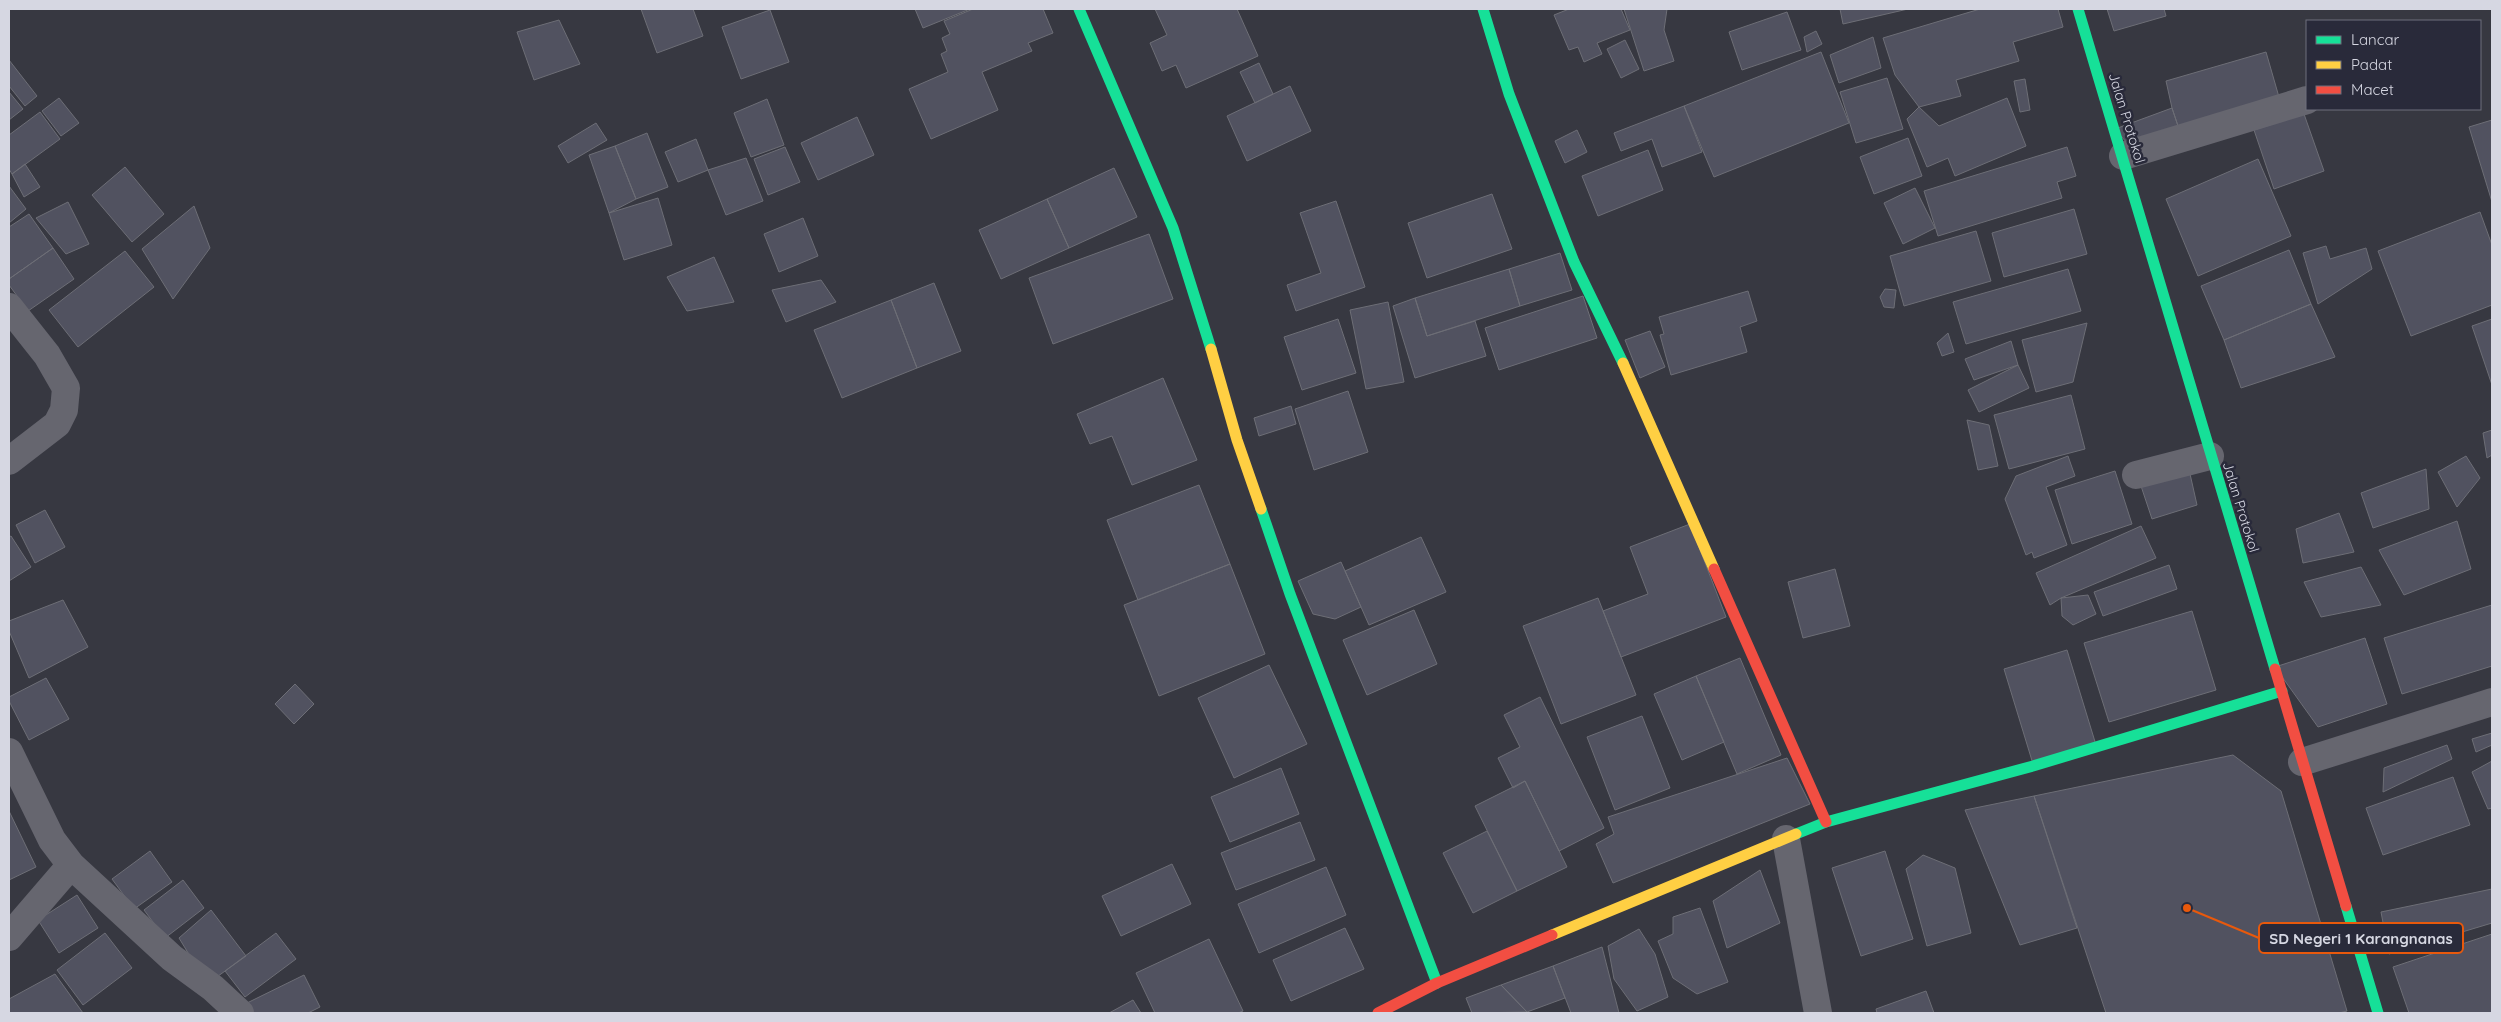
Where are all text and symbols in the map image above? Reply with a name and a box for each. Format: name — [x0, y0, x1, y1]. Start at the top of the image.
legend — [2306, 20, 2481, 110]
text: Lancar — [2351, 30, 2400, 49]
text: Padat — [2351, 55, 2392, 74]
street label: Jalan Protokol — [2105, 70, 2149, 166]
text: Macet — [2351, 80, 2394, 99]
street label: Jalan Protokol — [2219, 459, 2263, 555]
callout: SD Negeri 1 Karangnanas — [2259, 923, 2463, 953]
text: SD Negeri 1 Karangnanas — [2269, 929, 2453, 948]

